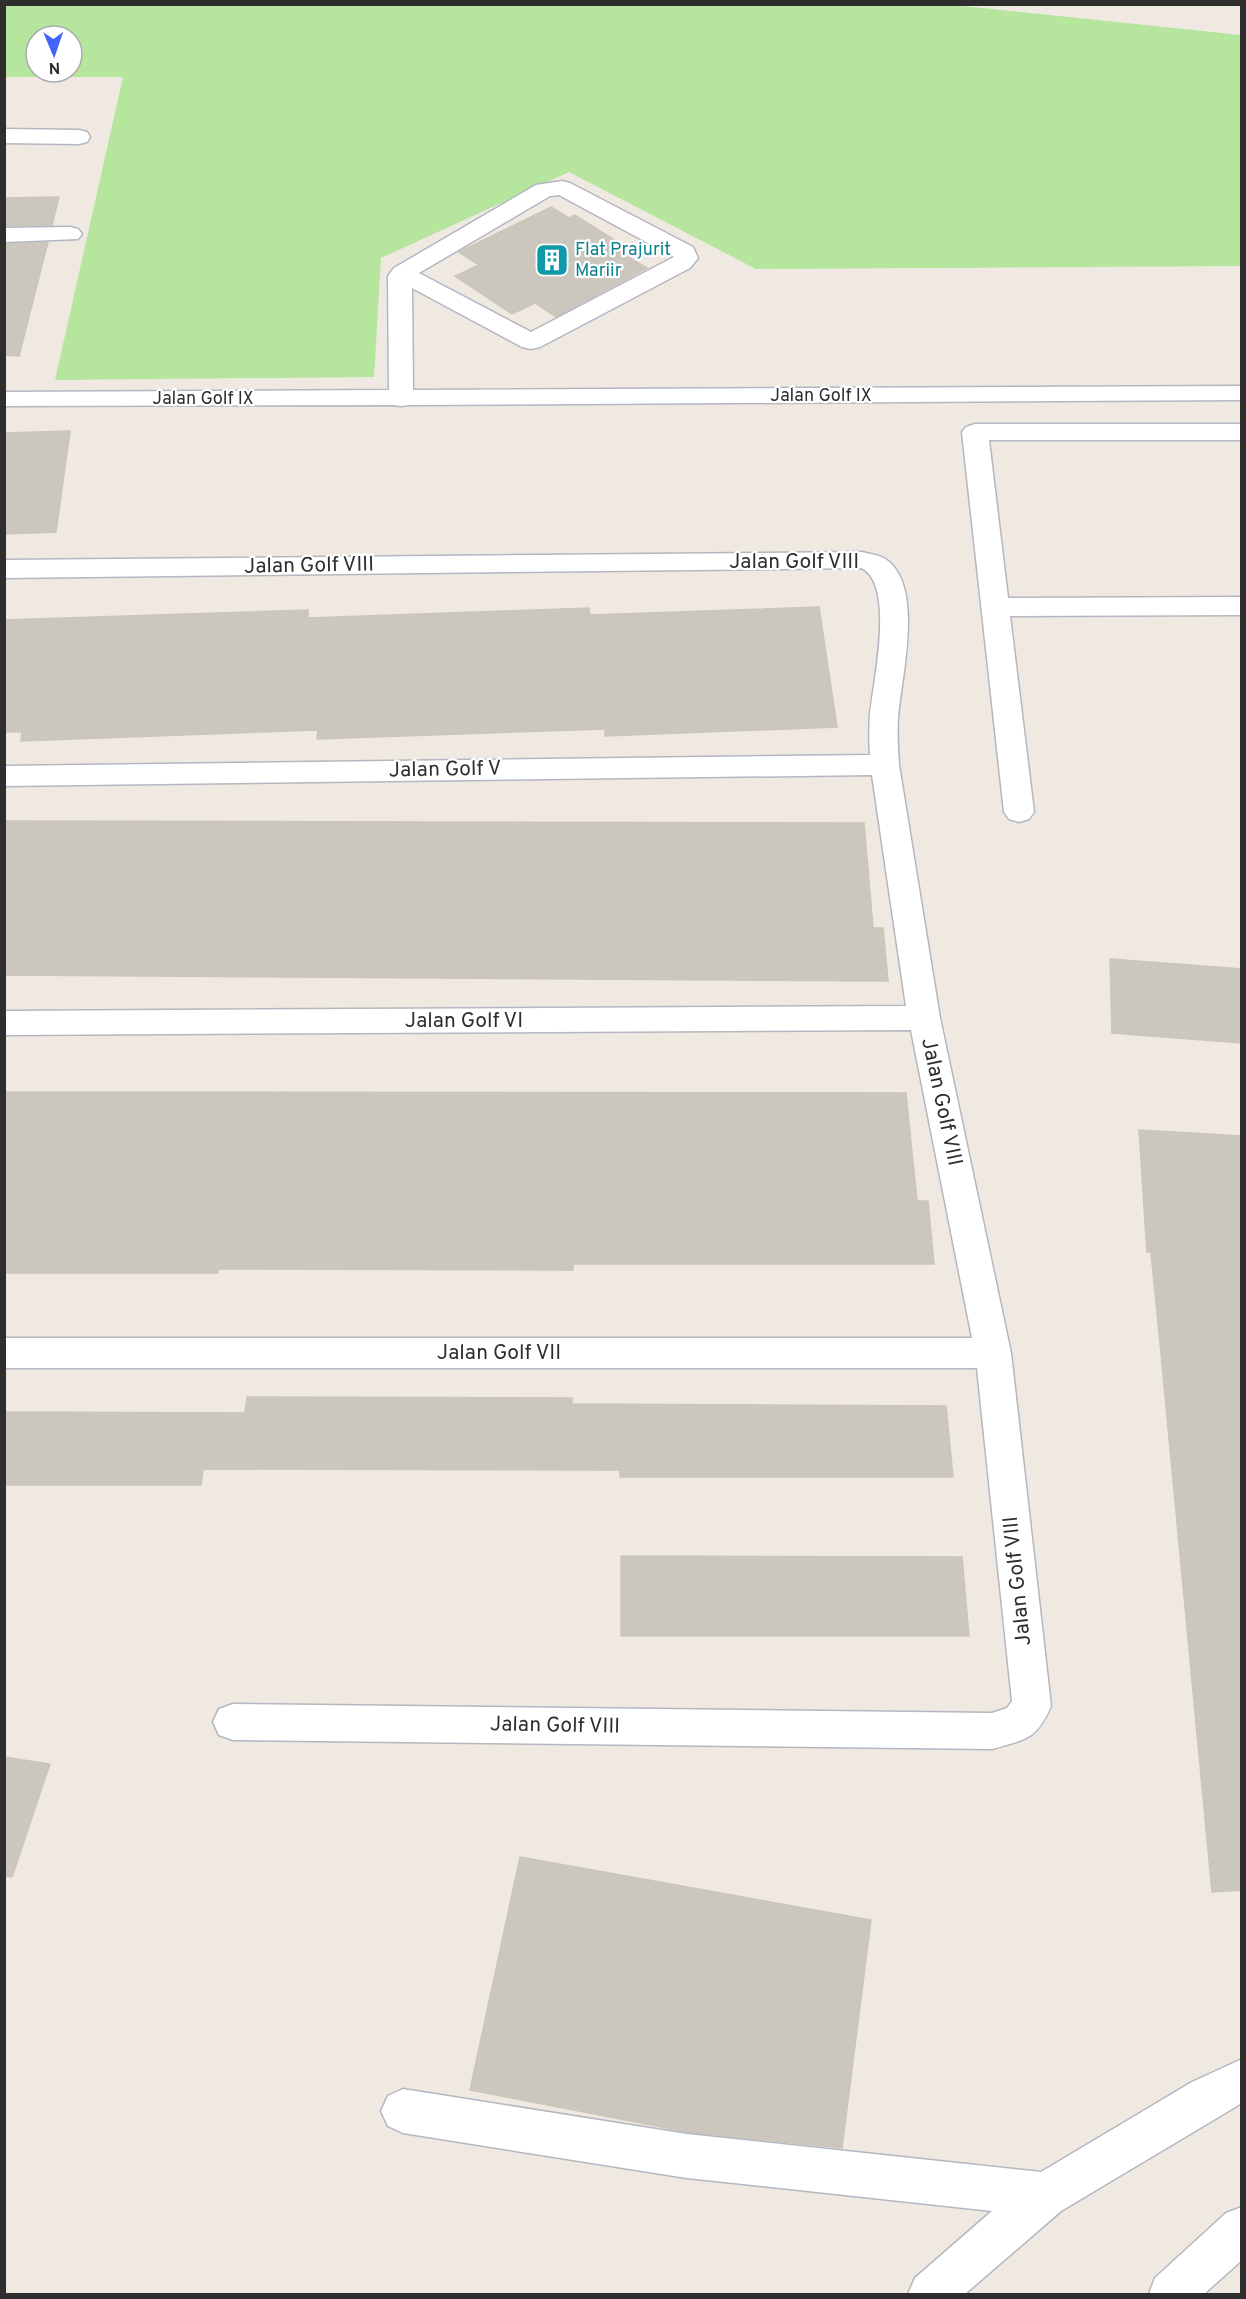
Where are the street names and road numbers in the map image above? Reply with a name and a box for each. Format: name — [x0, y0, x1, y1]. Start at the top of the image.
street label: Jalan Golf IX — [770, 385, 872, 408]
street label: Jalan Golf IX — [152, 388, 254, 411]
street label: Jalan Golf VIII — [729, 549, 859, 576]
street label: Jalan Golf VIII — [244, 551, 374, 581]
street label: Jalan Golf V — [388, 756, 502, 784]
street label: Jalan Golf VI — [405, 1008, 523, 1035]
street label: Jalan Golf VIII — [914, 1036, 968, 1168]
street label: Jalan Golf VII — [437, 1340, 561, 1367]
street label: Jalan Golf VIII — [998, 1515, 1038, 1647]
street label: Jalan Golf VIII — [490, 1711, 620, 1741]

